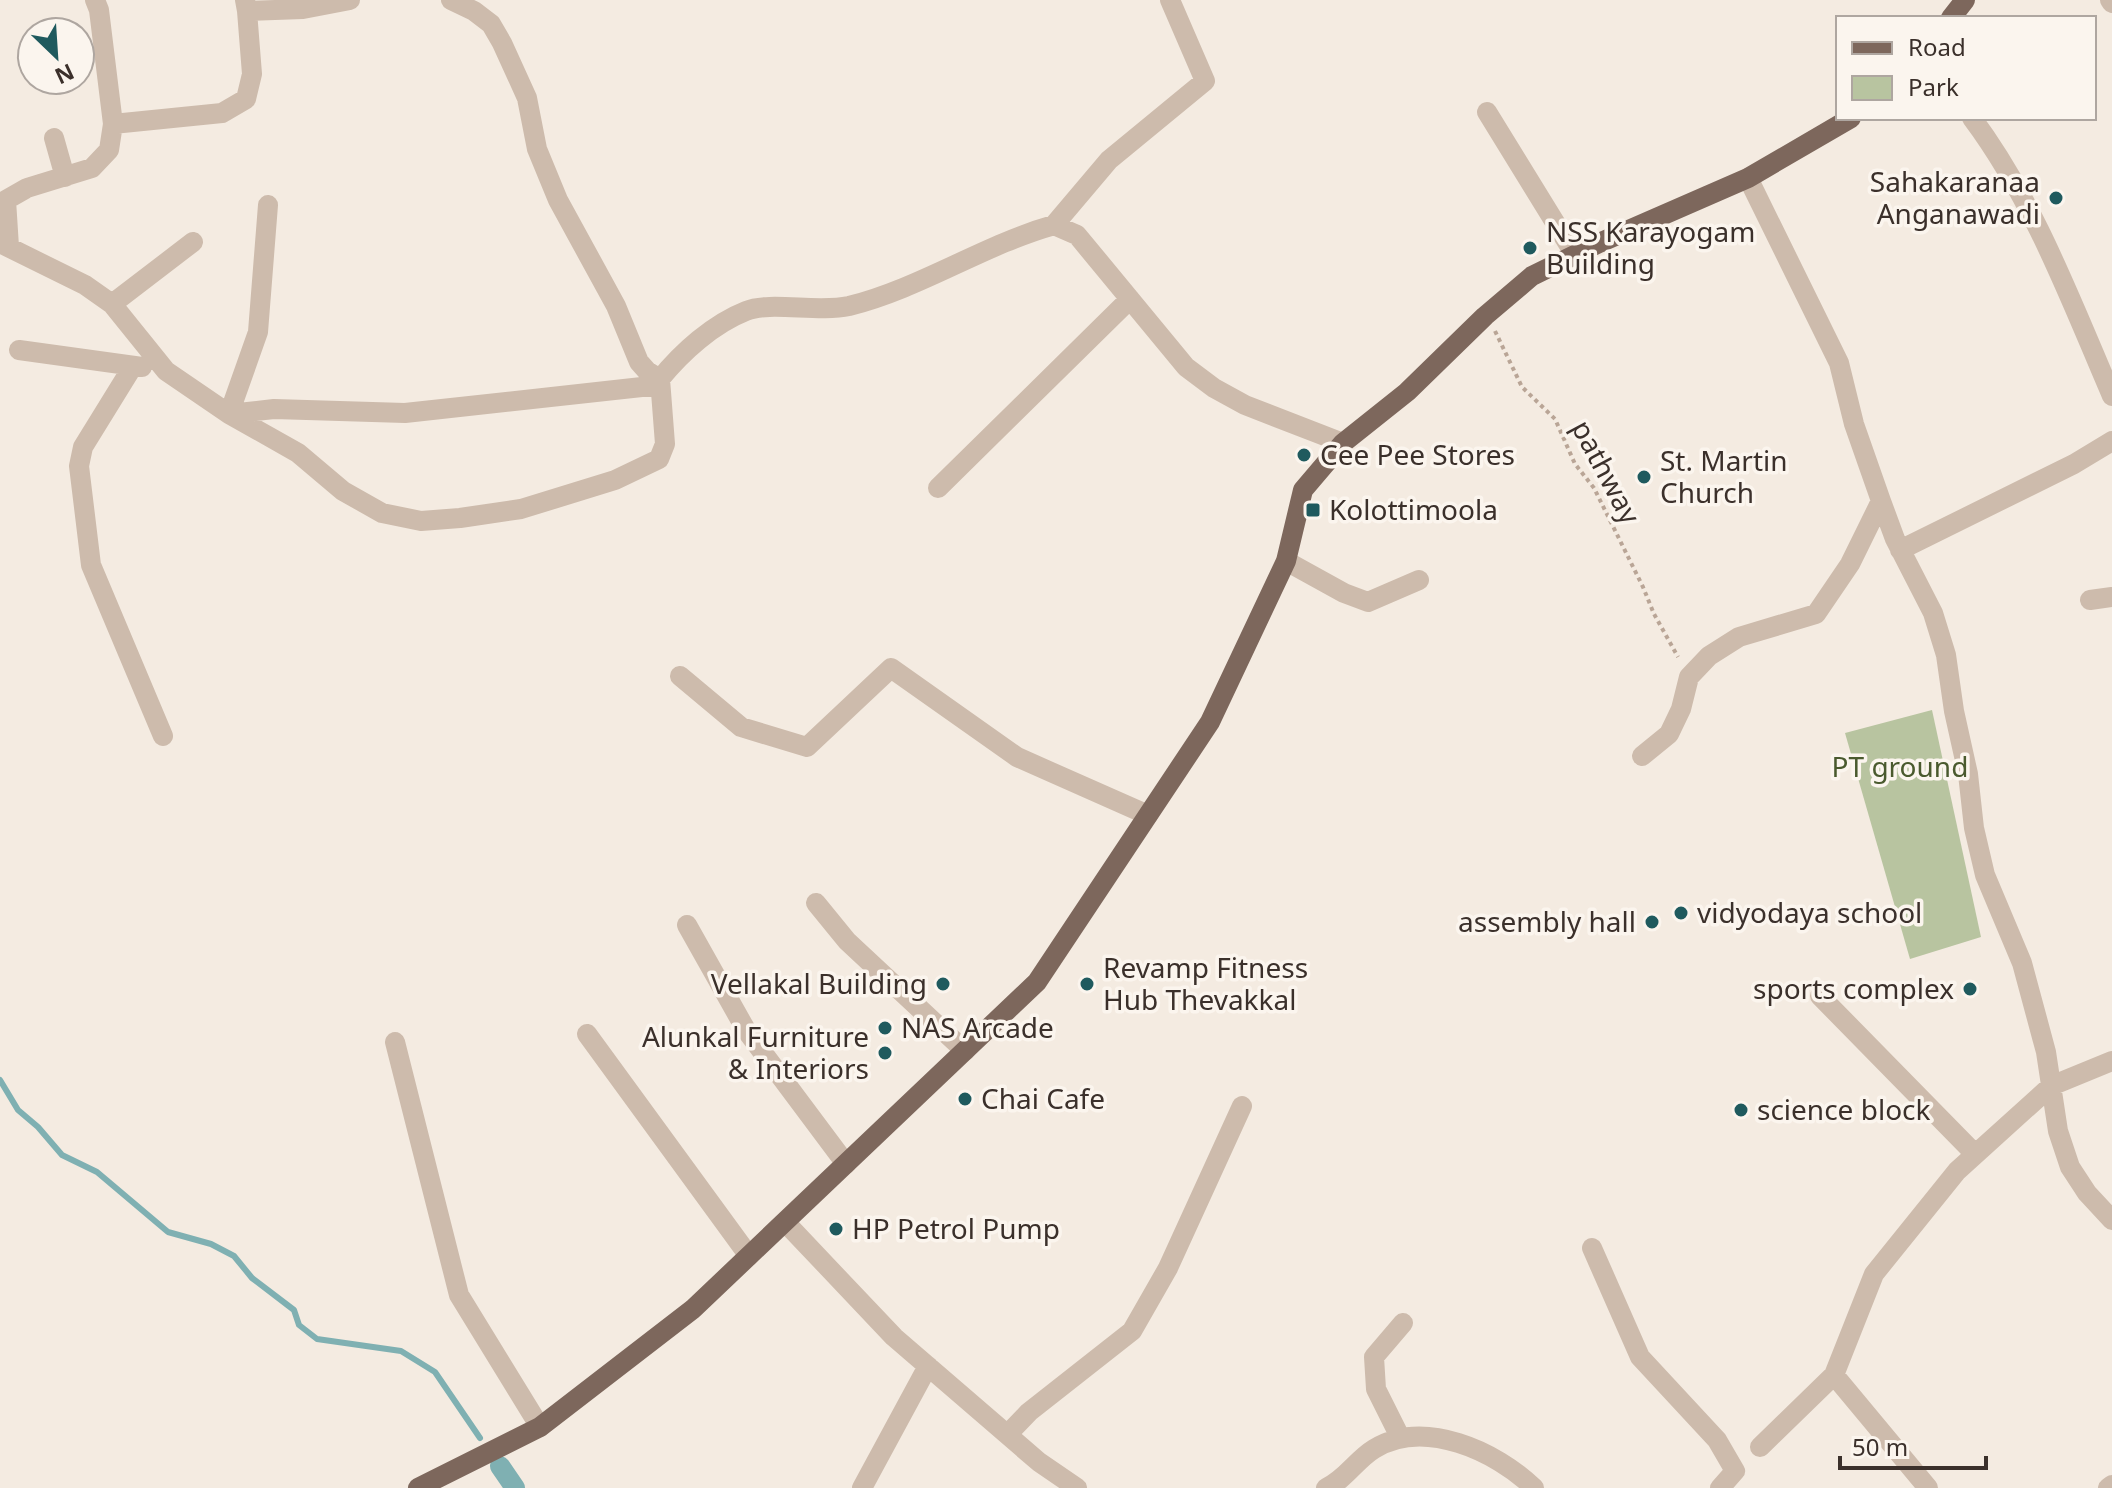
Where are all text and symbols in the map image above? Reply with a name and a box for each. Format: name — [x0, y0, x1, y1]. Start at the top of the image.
north arrow — [16, 16, 96, 96]
legend — [1836, 16, 2096, 120]
text: Road — [1908, 30, 1966, 63]
text: N — [50, 58, 79, 92]
text: Park — [1908, 70, 1959, 103]
place label: Sahakaranaa Anganawadi — [1870, 162, 2040, 232]
marker: Sahakaranaa Anganawadi — [2047, 189, 2065, 207]
place label: NSS Karayogam Building — [1546, 212, 1755, 282]
marker: NSS Karayogam Building — [1521, 239, 1539, 257]
street label: pathway — [1564, 413, 1650, 531]
place label: Cee Pee Stores — [1320, 435, 1515, 473]
place label: St. Martin Church — [1660, 441, 1788, 511]
marker: Cee Pee Stores — [1295, 446, 1313, 464]
marker: St. Martin Church — [1635, 468, 1653, 486]
place label: Kolottimoola — [1329, 490, 1498, 528]
marker: Kolottimoola — [1304, 501, 1322, 519]
park label: PT ground — [1832, 747, 1968, 785]
place label: vidyodaya school — [1697, 893, 1922, 931]
place label: assembly hall — [1458, 902, 1636, 940]
marker: vidyodaya school — [1672, 904, 1690, 922]
marker: assembly hall — [1643, 913, 1661, 931]
place label: Revamp Fitness Hub Thevakkal — [1103, 948, 1308, 1018]
place label: Vellakal Building — [711, 964, 927, 1002]
place label: sports complex — [1753, 969, 1954, 1007]
marker: Vellakal Building — [934, 975, 952, 993]
marker: Revamp Fitness Hub Thevakkal — [1078, 975, 1096, 993]
marker: sports complex — [1961, 980, 1979, 998]
place label: NAS Arcade — [901, 1008, 1054, 1046]
place label: Alunkal Furniture & Interiors — [642, 1017, 869, 1087]
marker: NAS Arcade — [876, 1019, 894, 1037]
marker: Alunkal Furniture & Interiors — [876, 1044, 894, 1062]
place label: Chai Cafe — [981, 1079, 1105, 1117]
marker: Chai Cafe — [956, 1090, 974, 1108]
place label: science block — [1757, 1090, 1931, 1128]
marker: science block — [1732, 1101, 1750, 1119]
place label: HP Petrol Pump — [852, 1209, 1060, 1247]
marker: HP Petrol Pump — [827, 1220, 845, 1238]
scale bar — [1840, 1420, 1986, 1470]
text: 50 m — [1852, 1430, 1908, 1463]

